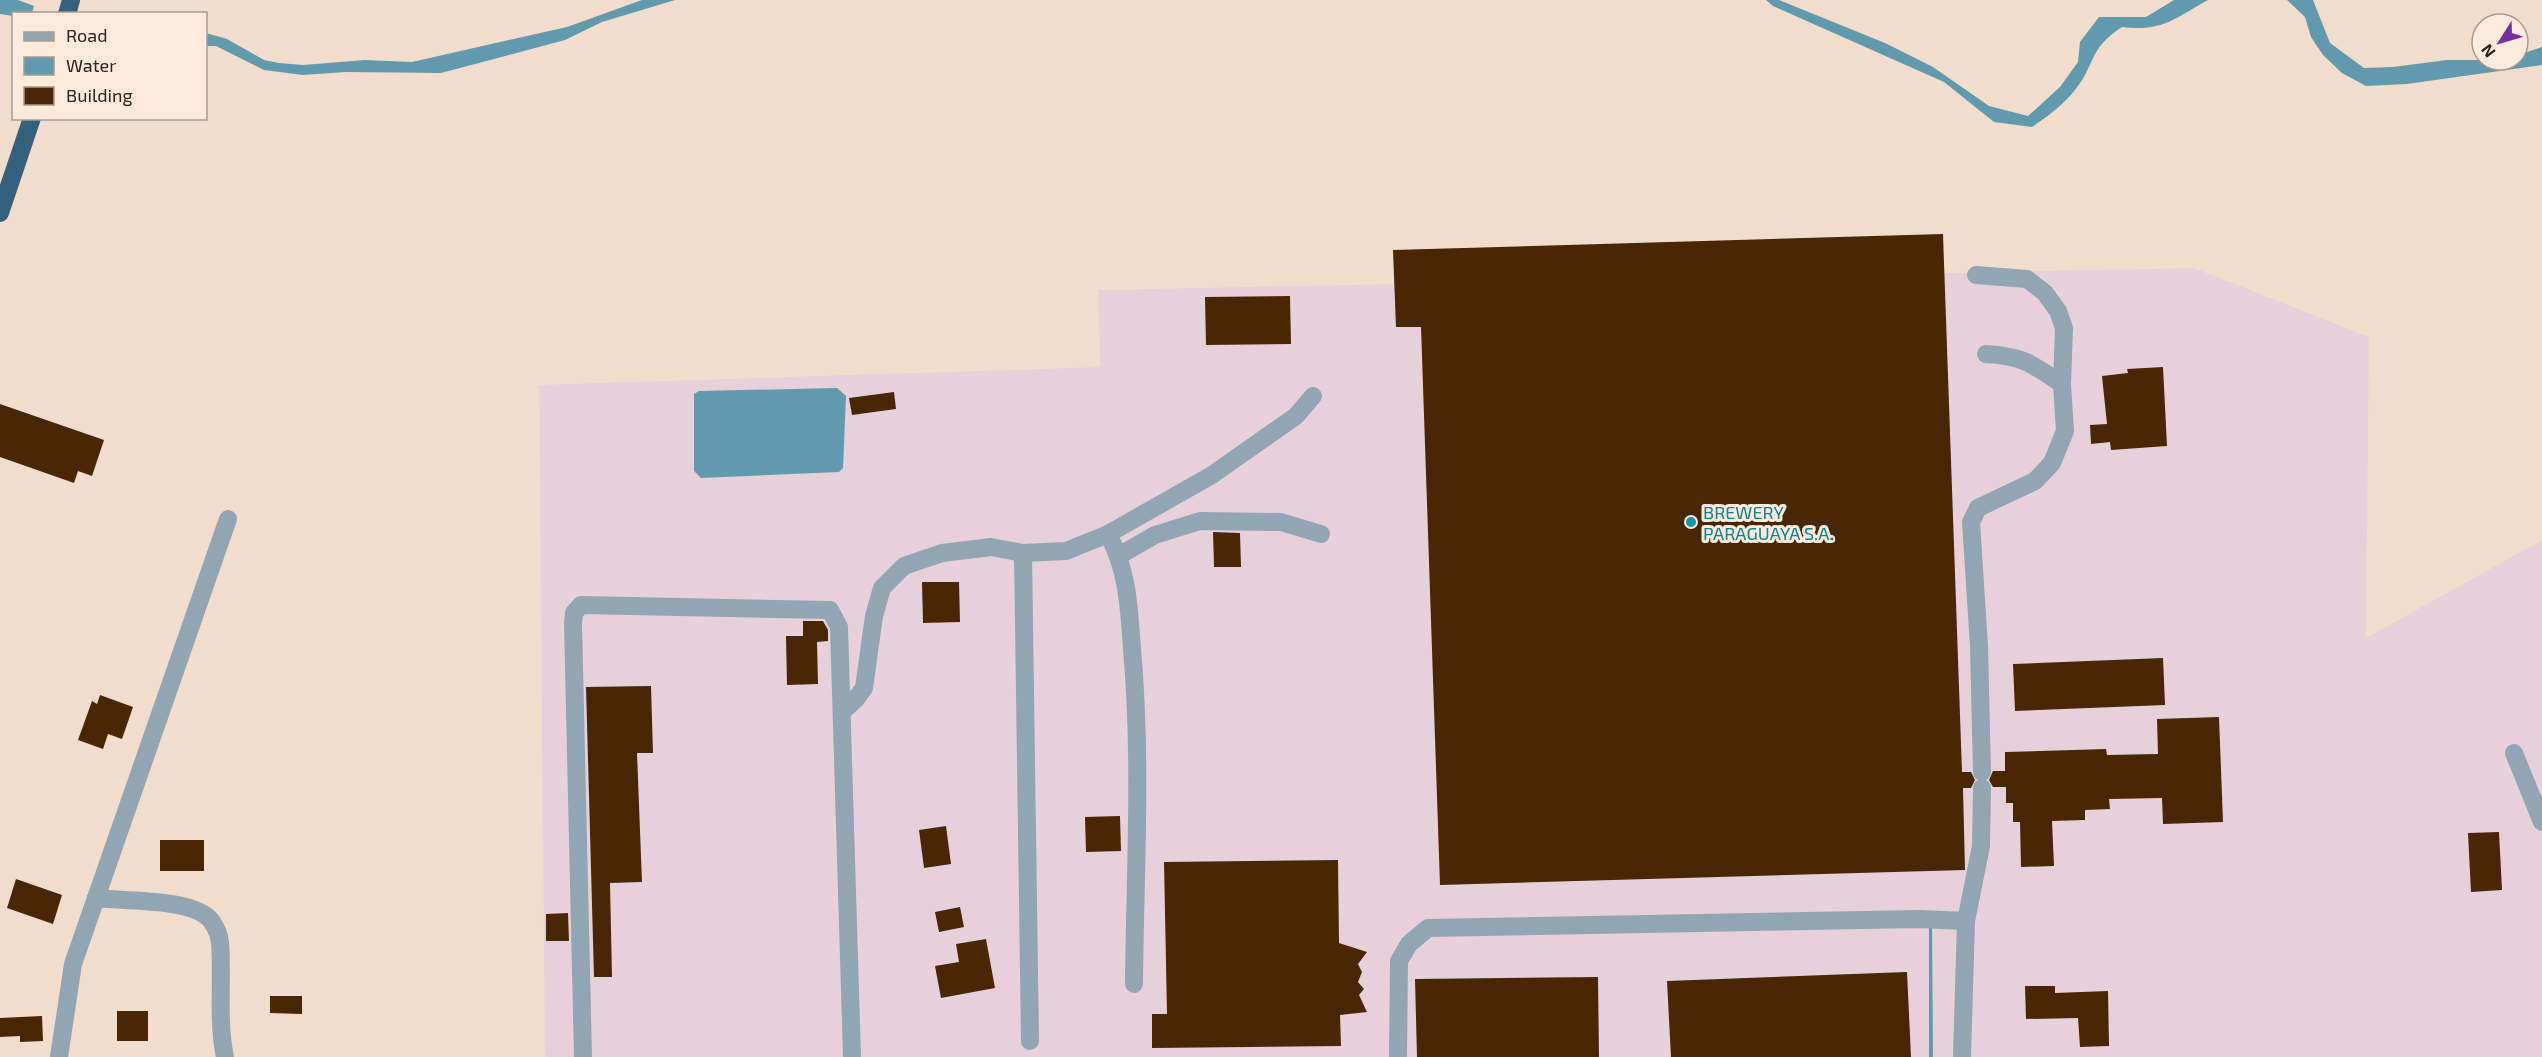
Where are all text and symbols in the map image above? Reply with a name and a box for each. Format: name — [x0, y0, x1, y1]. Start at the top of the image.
legend — [12, 12, 207, 120]
north arrow — [2470, 12, 2530, 72]
text: Road — [66, 24, 107, 46]
text: N — [2477, 41, 2499, 62]
text: Water — [66, 54, 116, 76]
text: Building — [66, 84, 133, 106]
place label: BREWERY PARAGUAYA S.A. — [1703, 501, 1833, 544]
marker: BREWERY PARAGUAYA S.A. — [1684, 515, 1698, 529]

